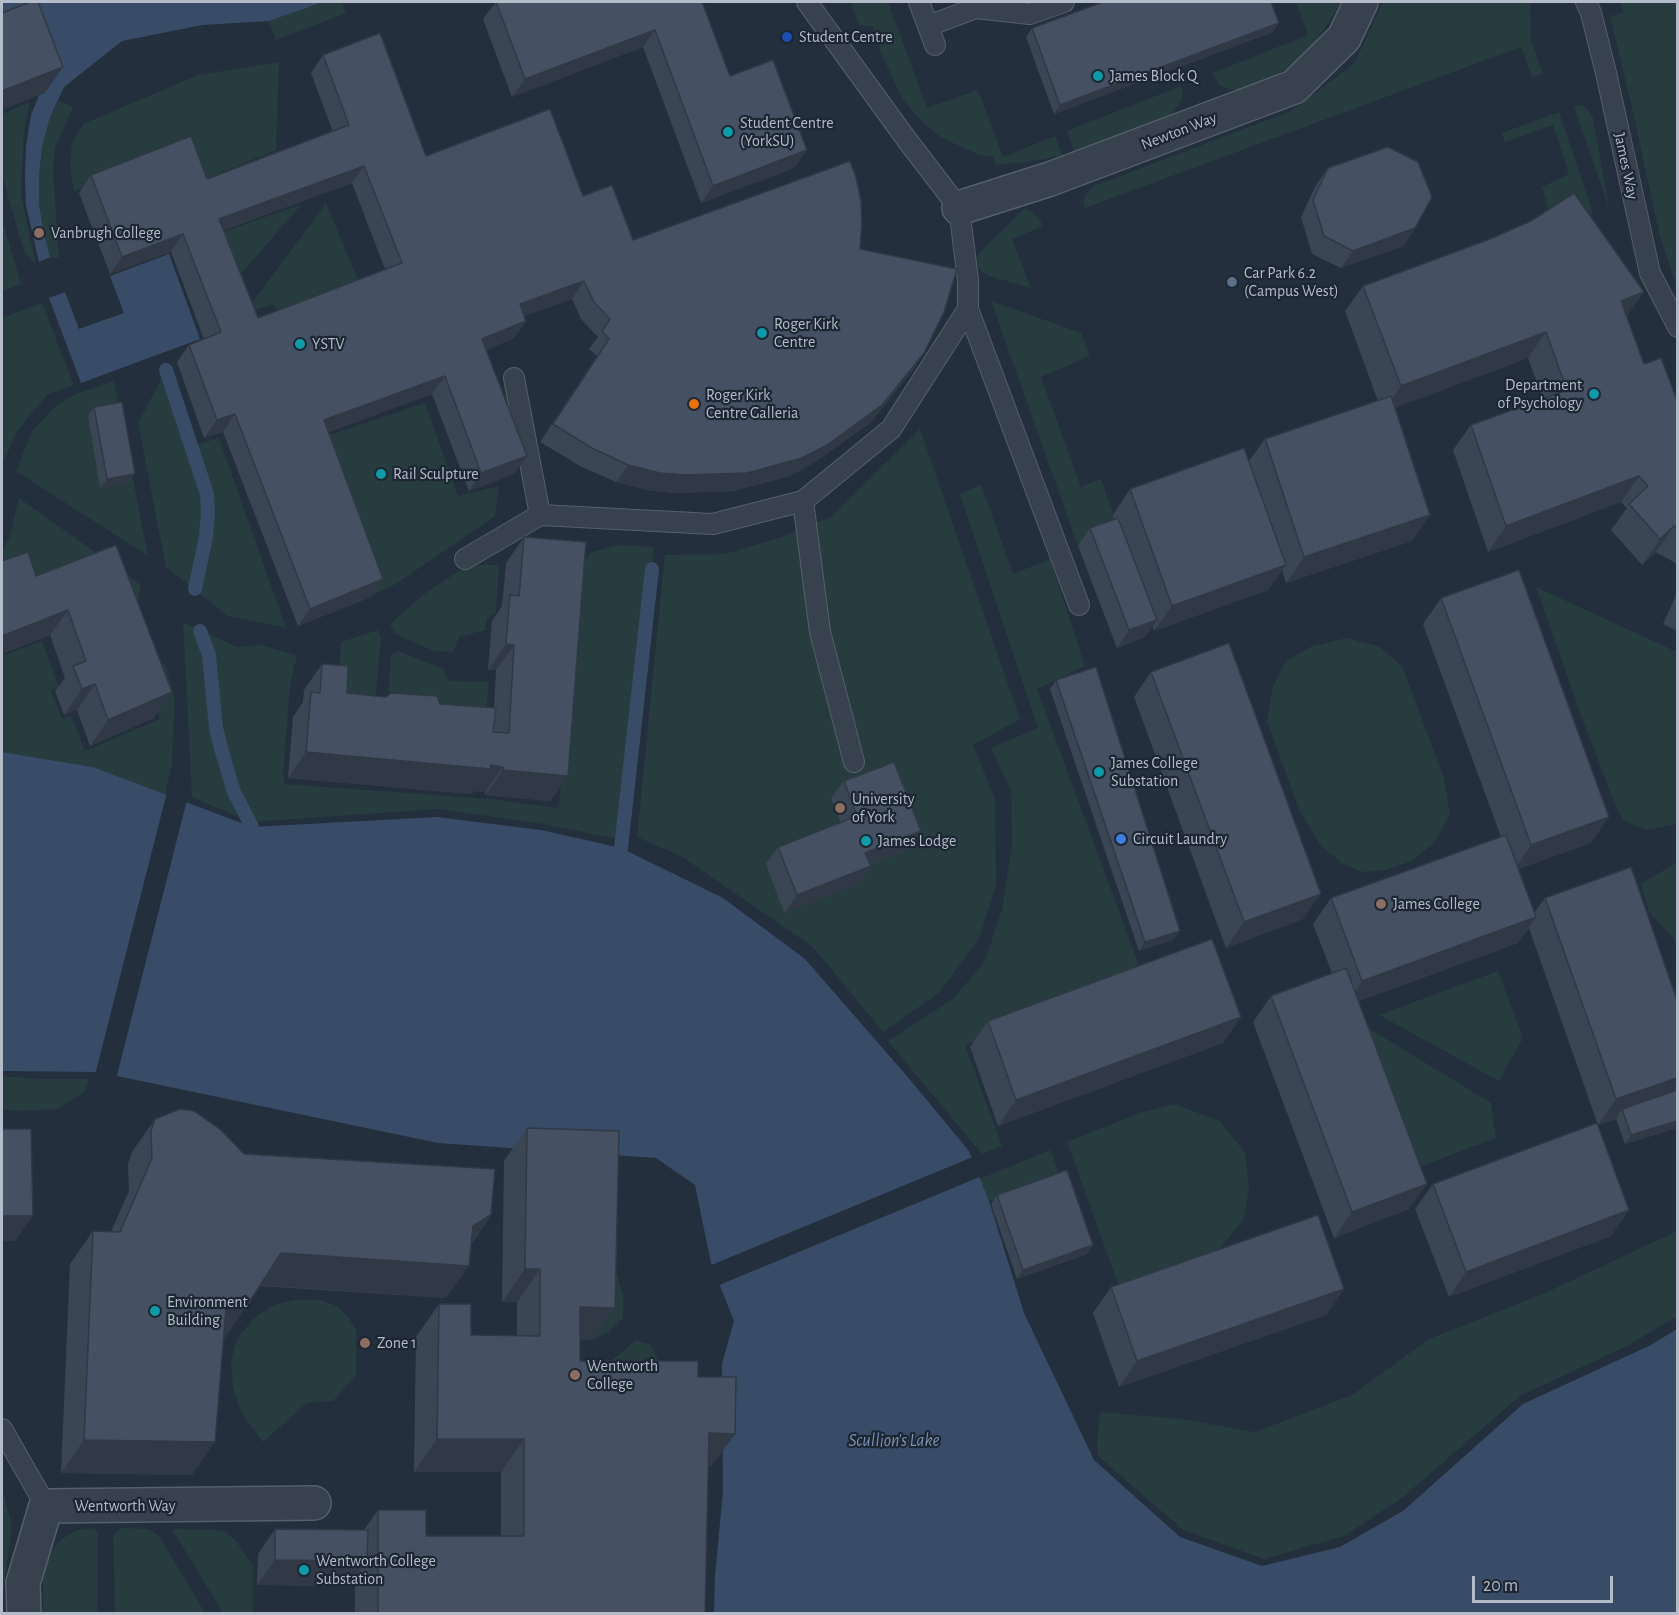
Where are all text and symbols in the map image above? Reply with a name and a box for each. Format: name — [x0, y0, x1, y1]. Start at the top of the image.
place label: Student Centre — [799, 27, 893, 47]
marker: Student Centre — [780, 30, 794, 44]
place label: James Block Q — [1110, 66, 1197, 86]
marker: James Block Q — [1091, 69, 1105, 83]
street label: Newton Way — [1138, 108, 1220, 154]
place label: Student Centre (YorkSU) — [740, 113, 834, 151]
marker: Student Centre (YorkSU) — [721, 125, 735, 139]
street label: James Way — [1610, 131, 1642, 201]
place label: Vanbrugh College — [51, 223, 161, 243]
marker: Vanbrugh College — [32, 226, 46, 240]
place label: Car Park 6.2 (Campus West) — [1244, 263, 1339, 301]
marker: Car Park 6.2 (Campus West) — [1225, 275, 1239, 289]
place label: Roger Kirk Centre — [774, 314, 838, 352]
marker: Roger Kirk Centre — [755, 326, 769, 340]
place label: YSTV — [312, 334, 345, 354]
marker: YSTV — [293, 337, 307, 351]
place label: Department of Psychology — [1498, 375, 1582, 413]
place label: Roger Kirk Centre Galleria — [706, 385, 798, 423]
marker: Department of Psychology — [1587, 387, 1601, 401]
marker: Roger Kirk Centre Galleria — [687, 397, 701, 411]
place label: Rail Sculpture — [393, 464, 479, 484]
marker: Rail Sculpture — [374, 467, 388, 481]
place label: James College Substation — [1111, 753, 1198, 791]
marker: James College Substation — [1092, 765, 1106, 779]
place label: University of York — [852, 789, 915, 827]
marker: University of York — [833, 801, 847, 815]
place label: Circuit Laundry — [1133, 829, 1227, 849]
place label: James Lodge — [878, 831, 956, 851]
marker: Circuit Laundry — [1114, 832, 1128, 846]
marker: James Lodge — [859, 834, 873, 848]
place label: James College — [1393, 894, 1480, 914]
marker: James College — [1374, 897, 1388, 911]
place label: Environment Building — [167, 1292, 248, 1330]
marker: Environment Building — [148, 1304, 162, 1318]
place label: Zone 1 — [377, 1333, 416, 1353]
marker: Zone 1 — [358, 1336, 372, 1350]
place label: Wentworth College — [587, 1356, 658, 1394]
marker: Wentworth College — [568, 1368, 582, 1382]
water label: Scullion's Lake — [849, 1430, 939, 1452]
street label: Wentworth Way — [74, 1496, 176, 1516]
place label: Wentworth College Substation — [316, 1551, 436, 1589]
marker: Wentworth College Substation — [297, 1563, 311, 1577]
scale bar — [1475, 1564, 1616, 1602]
text: 20 m — [1483, 1577, 1518, 1595]

